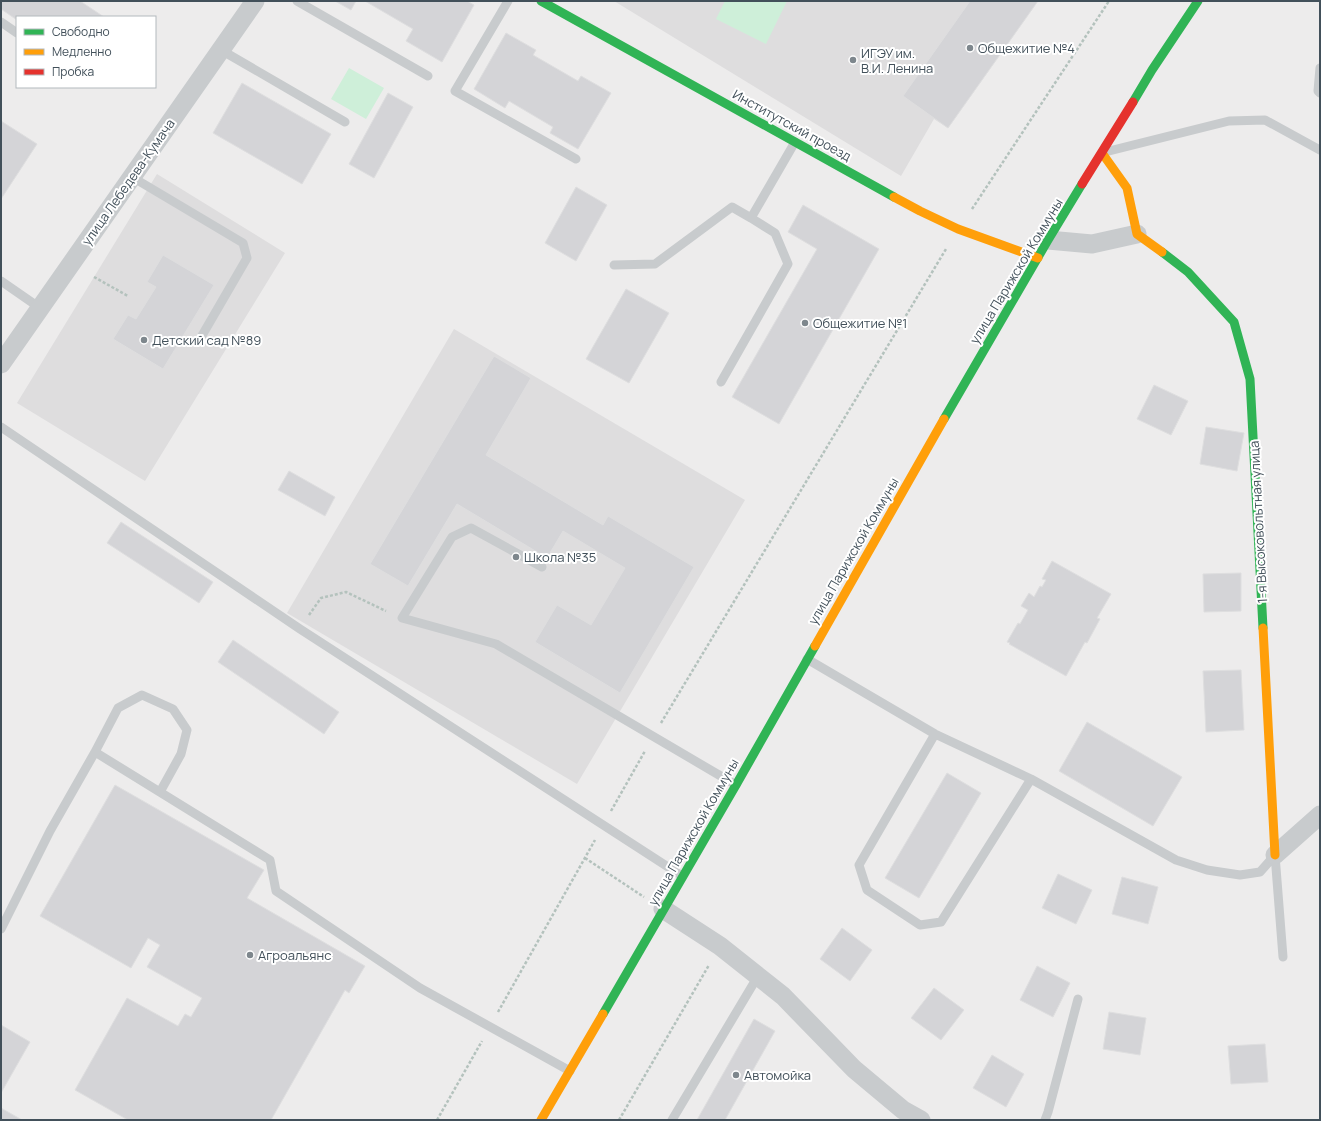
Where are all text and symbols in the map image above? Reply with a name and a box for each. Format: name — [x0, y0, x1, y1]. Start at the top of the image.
legend — [16, 16, 156, 88]
text: Свободно — [52, 23, 110, 40]
place label: Общежитие №4 — [978, 39, 1075, 57]
text: Медленно — [52, 43, 112, 60]
marker: Общежитие №4 — [965, 43, 975, 53]
place label: ИГЭУ им. В.И. Ленина — [861, 44, 933, 77]
marker: ИГЭУ им. В.И. Ленина — [848, 55, 858, 65]
text: Пробка — [52, 63, 94, 80]
street label: Институтский проезд — [730, 85, 855, 165]
street label: улица Лебедева-Кумача — [77, 115, 179, 249]
street label: улица Парижской Коммуны — [965, 195, 1067, 347]
place label: Общежитие №1 — [813, 314, 907, 332]
marker: Общежитие №1 — [800, 318, 810, 328]
place label: Детский сад №89 — [152, 331, 261, 349]
marker: Детский сад №89 — [139, 335, 149, 345]
street label: 1-я Высоковольтная улица — [1245, 440, 1271, 604]
street label: улица Парижской Коммуны — [804, 474, 902, 628]
place label: Школа №35 — [524, 548, 596, 566]
marker: Школа №35 — [511, 552, 521, 562]
street label: улица Парижской Коммуны — [644, 755, 742, 909]
place label: Агроальянс — [258, 946, 331, 964]
marker: Агроальянс — [245, 950, 255, 960]
place label: Автомойка — [744, 1066, 811, 1084]
marker: Автомойка — [731, 1070, 741, 1080]

